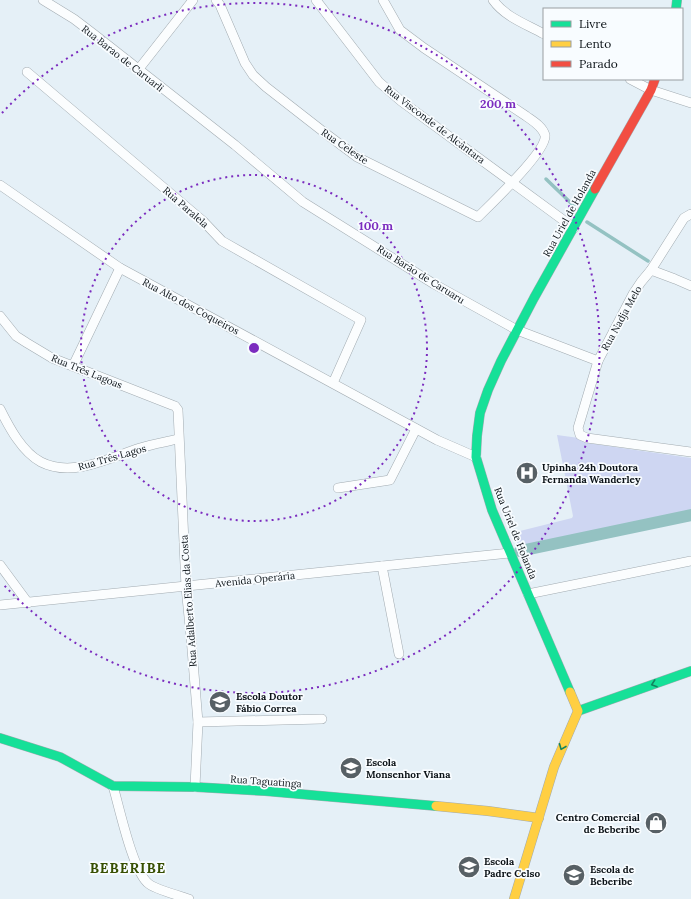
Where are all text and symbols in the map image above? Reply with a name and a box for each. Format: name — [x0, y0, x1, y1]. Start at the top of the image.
legend — [543, 8, 683, 80]
text: Livre — [579, 16, 607, 31]
street label: Rua Barao de Caruarli — [79, 22, 167, 95]
text: Lento — [579, 36, 611, 51]
text: Parado — [579, 56, 618, 71]
street label: Rua Visconde de Alcântara — [382, 82, 488, 167]
text: 200 m — [480, 96, 516, 111]
street label: Rua Celeste — [318, 126, 371, 167]
street label: Rua Uriel de Holanda — [540, 167, 599, 259]
street label: Rua Paralela — [160, 184, 211, 231]
text: 100 m — [359, 218, 393, 233]
street label: Rua Barão de Caruaru — [374, 242, 467, 307]
street label: Rua Alto dos Coqueiros — [140, 275, 242, 338]
street label: Rua Nadja Melo — [598, 283, 645, 353]
centre of rings — [247, 341, 261, 355]
street label: Rua Três Lagoas — [49, 351, 125, 392]
street label: Rua Três Lagos — [77, 441, 148, 473]
hospital icon: Upinha 24h Doutora Fernanda Wanderley — [514, 460, 540, 486]
place label: Upinha 24h Doutora Fernanda Wanderley — [542, 461, 641, 486]
street label: Rua Uriel de Holanda — [491, 485, 540, 581]
street label: Rua Adalberto Elias da Costa — [177, 534, 200, 668]
street label: Avenida Operária — [214, 569, 296, 590]
one-way arrow — [651, 679, 658, 688]
school or university icon: Escola Doutor Fábio Correa — [207, 689, 233, 715]
place label: Escola Doutor Fábio Correa — [236, 690, 303, 715]
one-way arrow — [559, 742, 567, 750]
school or university icon: Escola Monsenhor Viana — [338, 755, 364, 781]
place label: Escola Monsenhor Viana — [366, 756, 451, 781]
street label: Rua Taguatinga — [230, 773, 302, 790]
shop icon: Centro Comercial de Beberibe — [643, 810, 669, 836]
place label: Centro Comercial de Beberibe — [556, 811, 641, 836]
school or university icon: Escola Padre Celso — [456, 854, 482, 880]
place label: Escola Padre Celso — [484, 855, 540, 880]
district label: BEBERIBE — [90, 859, 166, 877]
school or university icon: Escola de Beberibe — [561, 862, 587, 888]
place label: Escola de Beberibe — [590, 863, 635, 888]

